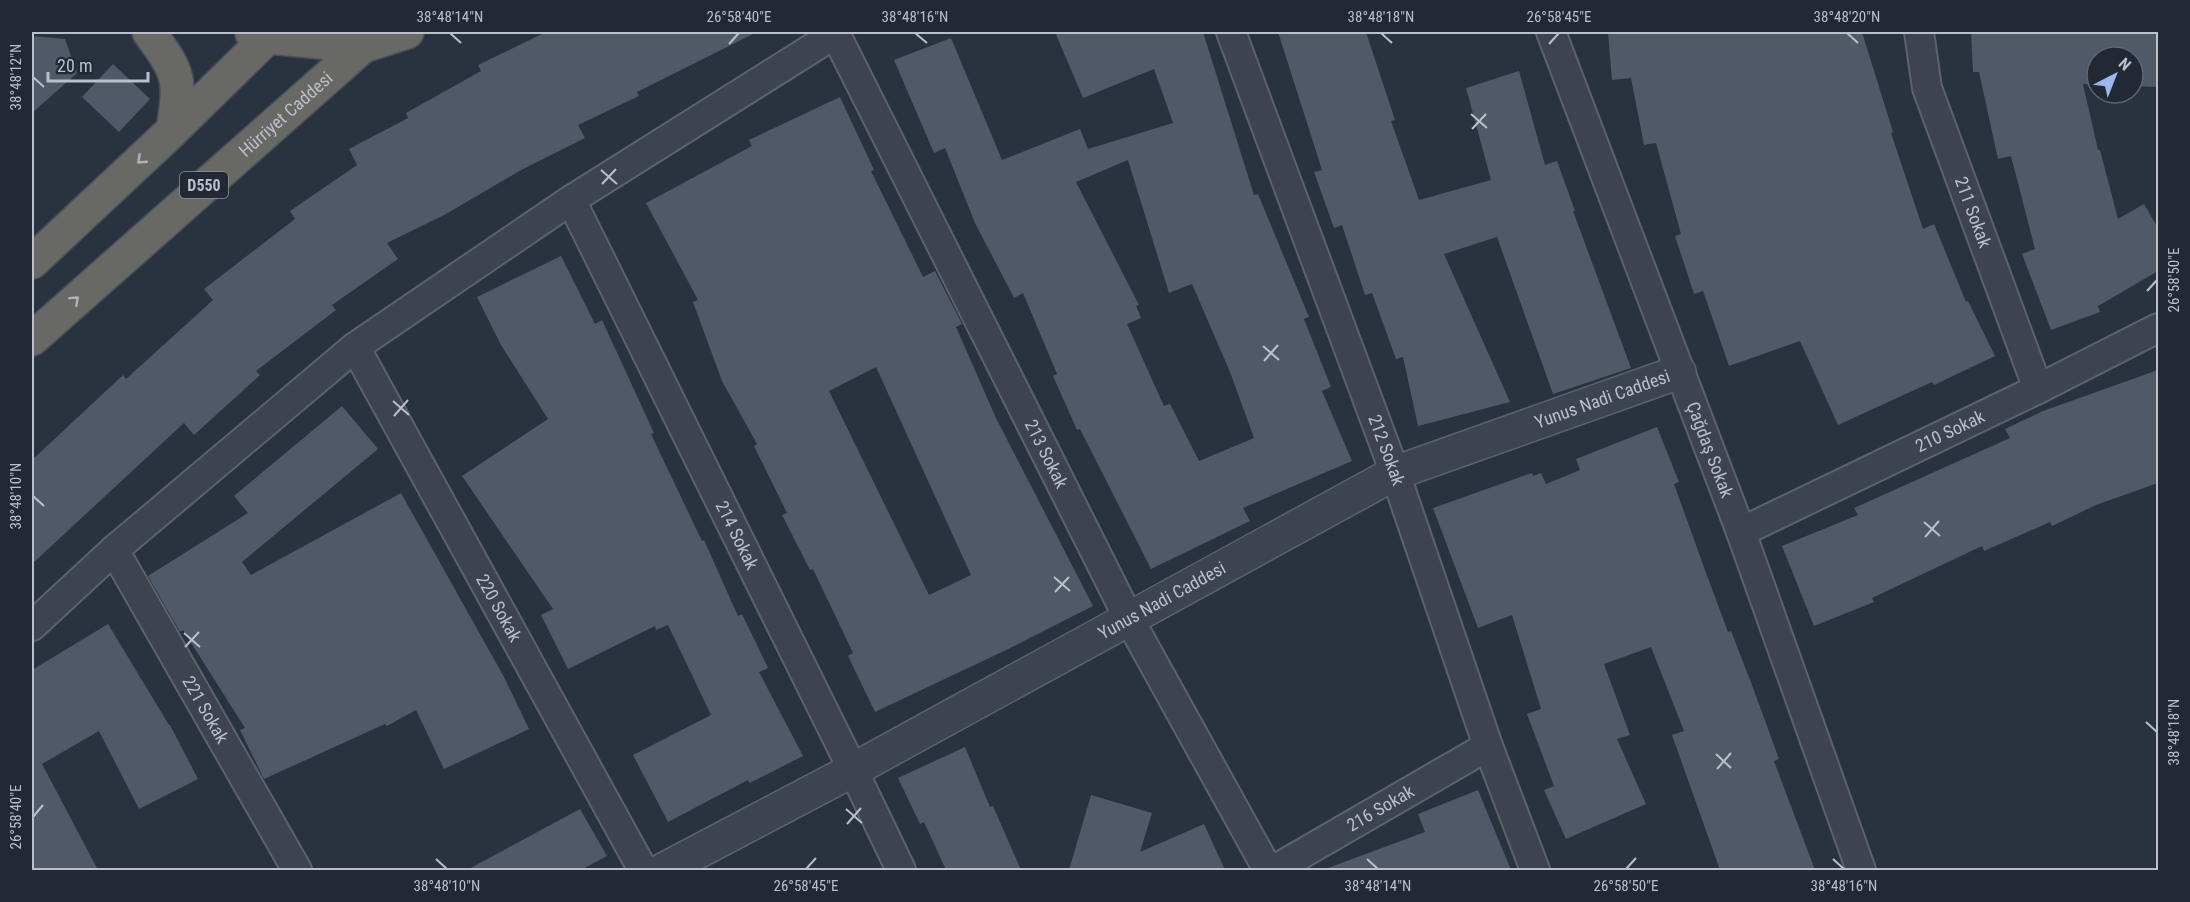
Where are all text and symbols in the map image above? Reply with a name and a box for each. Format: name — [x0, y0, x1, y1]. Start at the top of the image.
text: 38°48'14"N — [417, 8, 483, 26]
text: 26°58'40"E — [707, 8, 771, 26]
text: 38°48'16"N — [882, 8, 948, 26]
text: 38°48'18"N — [1348, 8, 1414, 26]
text: 26°58'45"E — [1527, 8, 1591, 26]
text: 38°48'20"N — [1814, 8, 1880, 26]
text: 38°48'12"N — [7, 44, 25, 110]
scale bar — [48, 45, 148, 83]
north arrow — [2085, 45, 2145, 105]
text: N — [2115, 54, 2135, 75]
text: 20 m — [57, 55, 92, 76]
street label: Hürriyet Caddesi — [234, 67, 337, 161]
one-way arrow — [137, 153, 147, 164]
road number: D550 — [180, 172, 228, 198]
street label: 211 Sokak — [1951, 174, 1996, 250]
text: 26°58'50"E — [2165, 248, 2183, 312]
one-way arrow — [68, 296, 79, 307]
street label: Yunus Nadi Caddesi — [1532, 365, 1673, 432]
street label: Çağdaş Sokak — [1683, 399, 1738, 501]
street label: 210 Sokak — [1912, 405, 1988, 456]
street label: 212 Sokak — [1364, 411, 1409, 488]
street label: 213 Sokak — [1021, 416, 1073, 492]
text: 38°48'10"N — [7, 463, 25, 529]
street label: 214 Sokak — [711, 497, 763, 573]
street label: Yunus Nadi Caddesi — [1094, 557, 1229, 644]
street label: 220 Sokak — [472, 570, 526, 645]
street label: 221 Sokak — [178, 672, 233, 747]
text: 38°48'18"N — [2165, 699, 2183, 765]
street label: 216 Sokak — [1343, 780, 1417, 836]
text: 26°58'40"E — [7, 785, 25, 849]
text: 38°48'10"N — [414, 877, 480, 895]
text: 26°58'45"E — [774, 877, 838, 895]
text: 38°48'14"N — [1345, 877, 1411, 895]
text: 26°58'50"E — [1594, 877, 1658, 895]
text: 38°48'16"N — [1811, 877, 1877, 895]

